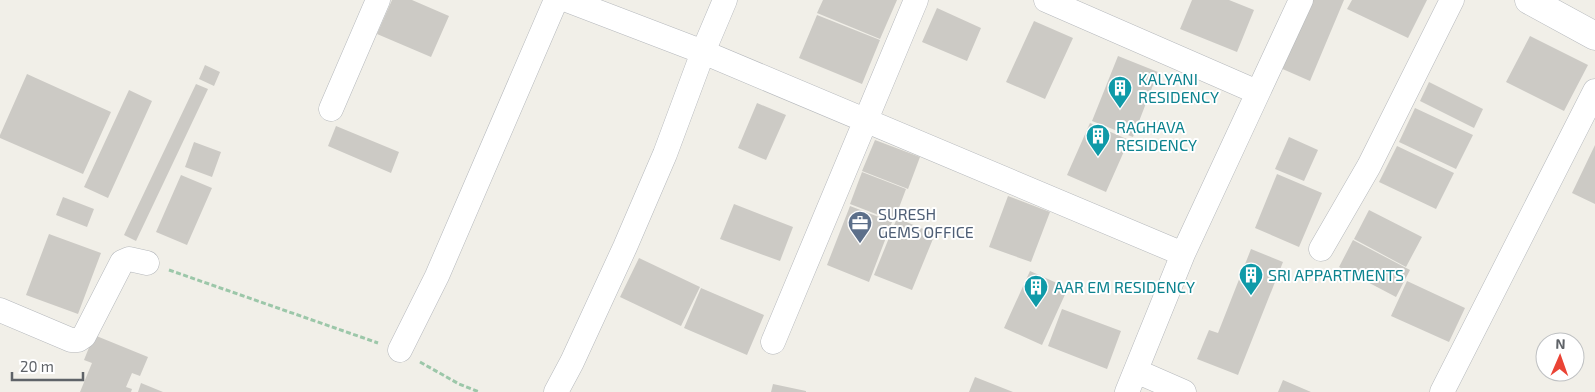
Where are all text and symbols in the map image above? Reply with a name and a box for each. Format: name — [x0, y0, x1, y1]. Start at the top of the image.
place label: KALYANI RESIDENCY — [1138, 69, 1219, 106]
building icon: KALYANI RESIDENCY — [1107, 75, 1133, 109]
place label: RAGHAVA RESIDENCY — [1116, 117, 1197, 154]
building icon: RAGHAVA RESIDENCY — [1085, 123, 1111, 157]
place label: SURESH GEMS OFFICE — [878, 204, 974, 241]
office icon: SURESH GEMS OFFICE — [847, 210, 873, 244]
building icon: SRI APPARTMENTS — [1238, 262, 1264, 296]
place label: SRI APPARTMENTS — [1268, 265, 1404, 284]
building icon: AAR EM RESIDENCY — [1023, 274, 1049, 308]
place label: AAR EM RESIDENCY — [1054, 277, 1195, 296]
north arrow — [1535, 332, 1585, 382]
text: N — [1555, 335, 1566, 352]
scale bar — [12, 350, 84, 382]
text: 20 m — [20, 357, 54, 375]

